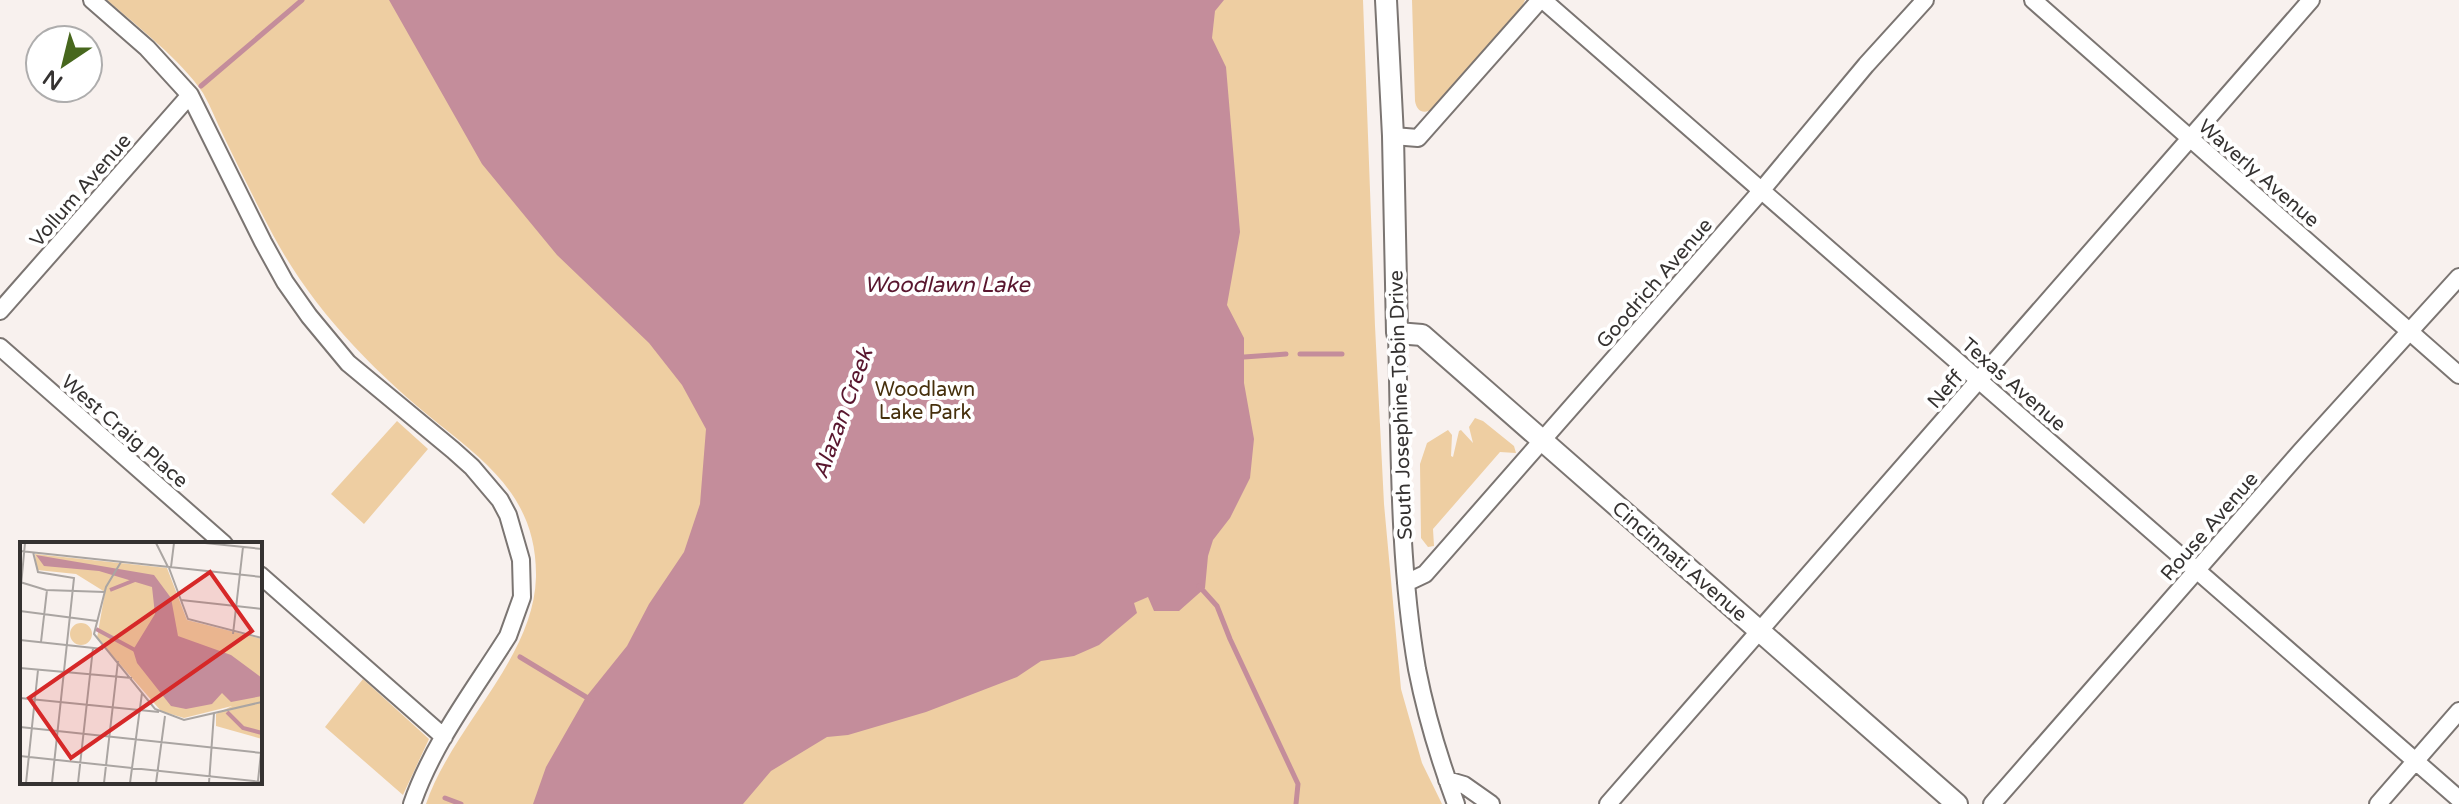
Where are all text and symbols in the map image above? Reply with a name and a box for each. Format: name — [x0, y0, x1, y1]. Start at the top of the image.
north arrow — [24, 24, 104, 104]
text: N — [38, 64, 68, 95]
street label: Waverly Avenue — [2193, 115, 2324, 233]
street label: Vollum Avenue — [25, 129, 136, 252]
street label: Goodrich Avenue — [1592, 214, 1718, 354]
street label: South Josephine Tobin Drive — [1384, 270, 1418, 540]
water label: Woodlawn Lake — [864, 272, 1031, 298]
street label: Texas Avenue — [1956, 333, 2070, 437]
water label: Alazan Creek — [807, 343, 879, 482]
street label: Neff — [1923, 365, 1969, 414]
street label: West Craig Place — [56, 370, 193, 493]
park label: Woodlawn Lake Park — [875, 378, 975, 425]
street label: Rouse Avenue — [2156, 467, 2264, 586]
street label: Cincinnati Avenue — [1607, 496, 1752, 627]
inset map — [20, 542, 262, 784]

